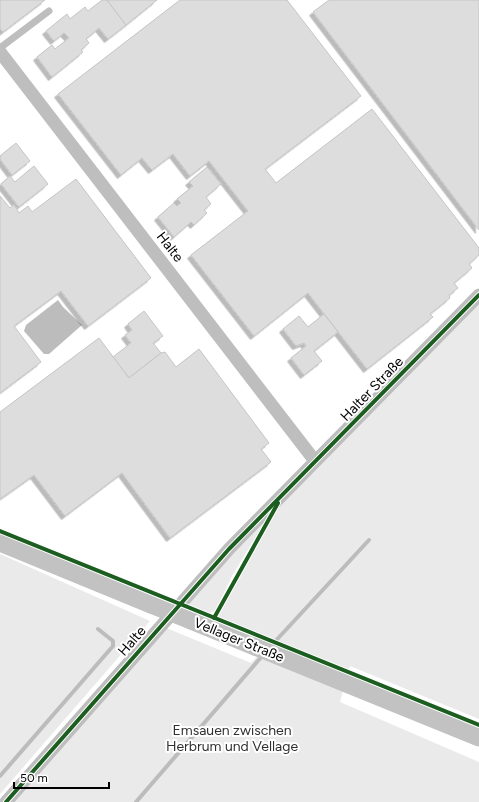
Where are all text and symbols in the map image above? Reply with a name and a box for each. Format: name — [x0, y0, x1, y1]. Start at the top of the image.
street label: Halte — [153, 229, 187, 266]
street label: Halter Straße — [337, 353, 407, 425]
street label: Vellager Straße — [192, 614, 287, 666]
street label: Halte — [115, 622, 150, 659]
park label: Emsauen zwischen Herbrum und Vellage — [166, 722, 298, 755]
scale bar — [14, 764, 109, 790]
text: 50 m — [20, 771, 48, 785]

